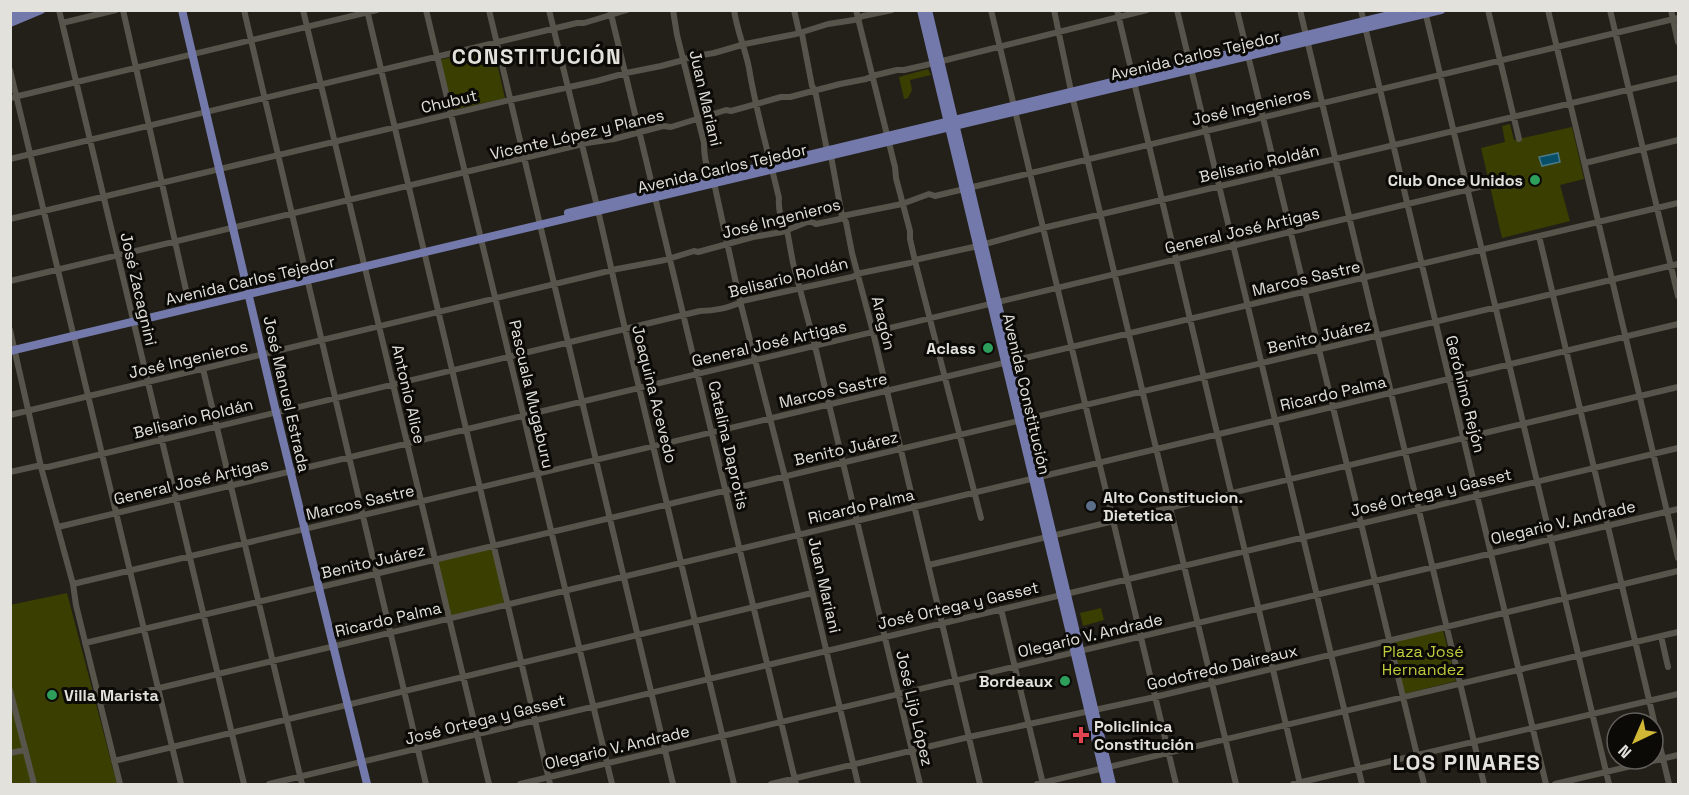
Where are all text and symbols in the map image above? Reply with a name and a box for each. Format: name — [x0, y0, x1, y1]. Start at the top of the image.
street label: Avenida Carlos Tejedor — [1108, 26, 1282, 85]
district label: CONSTITUCIÓN — [452, 42, 622, 70]
street label: Juan Mariani — [684, 48, 727, 148]
street label: José Ingenieros — [1189, 83, 1313, 130]
street label: Chubut — [419, 85, 479, 118]
street label: Vicente López y Planes — [488, 104, 666, 165]
street label: Avenida Carlos Tejedor — [635, 139, 809, 198]
street label: Belisario Roldán — [1197, 139, 1321, 188]
place label: Club Once Unidos — [1388, 170, 1523, 191]
marker: Club Once Unidos — [1528, 173, 1542, 187]
street label: José Ingenieros — [720, 194, 843, 243]
street label: General José Artigas — [1163, 202, 1322, 259]
street label: José Zacagnini — [115, 230, 162, 348]
street label: Avenida Carlos Tejedor — [163, 251, 337, 310]
street label: Belisario Roldán — [726, 252, 850, 303]
street label: Marcos Sastre — [1250, 256, 1362, 301]
street label: Aragón — [867, 294, 900, 352]
street label: Avenida Constitución — [998, 311, 1055, 477]
street label: José Manuel Estrada — [258, 314, 315, 474]
street label: Benito Juárez — [1265, 314, 1373, 359]
street label: General José Artigas — [690, 315, 849, 372]
street label: Pascuala Mugaburu — [504, 318, 559, 470]
street label: Joaquina Acevedo — [627, 323, 682, 465]
street label: Gerónimo Rejón — [1441, 333, 1490, 455]
street label: José Ingenieros — [126, 336, 250, 383]
place label: Aclass — [926, 338, 976, 359]
marker: Aclass — [981, 341, 995, 355]
street label: Antonio Alice — [387, 342, 430, 446]
street label: Marcos Sastre — [777, 368, 889, 413]
street label: Ricardo Palma — [1278, 371, 1388, 416]
street label: Catalina Daprotis — [703, 379, 754, 512]
street label: Belisario Roldán — [131, 393, 255, 444]
street label: Benito Juárez — [792, 426, 900, 471]
street label: General José Artigas — [112, 453, 271, 510]
street label: José Ortega y Gasset — [1348, 464, 1514, 521]
street label: Marcos Sastre — [304, 480, 416, 525]
street label: Ricardo Palma — [806, 484, 916, 529]
place label: Alto Constitucion. Dietetica — [1103, 487, 1243, 526]
street label: Olegario V. Andrade — [1489, 496, 1638, 549]
marker: Alto Constitucion. Dietetica — [1084, 499, 1098, 513]
street label: Juan Mariani — [803, 535, 846, 635]
street label: Benito Juárez — [319, 539, 427, 584]
street label: José Ortega y Gasset — [875, 577, 1041, 634]
street label: Ricardo Palma — [333, 597, 443, 642]
street label: Olegario V. Andrade — [1016, 609, 1165, 662]
street label: Godofredo Daireaux — [1145, 640, 1300, 695]
park label: Plaza José Hernandez — [1382, 641, 1464, 680]
street label: José Lijo López — [891, 648, 938, 768]
place label: Bordeaux — [979, 671, 1054, 692]
marker: Bordeaux — [1058, 674, 1072, 688]
place label: Villa Marista — [64, 685, 159, 706]
marker: Villa Marista — [45, 688, 59, 702]
street label: José Ortega y Gasset — [403, 689, 568, 750]
north arrow — [1605, 711, 1665, 771]
place label: Policlinica Constitución — [1094, 716, 1194, 755]
street label: Olegario V. Andrade — [543, 721, 692, 774]
marker: Policlinica Constitución — [1072, 726, 1090, 744]
text: N — [1614, 740, 1636, 763]
district label: LOS PINARES — [1393, 748, 1541, 776]

